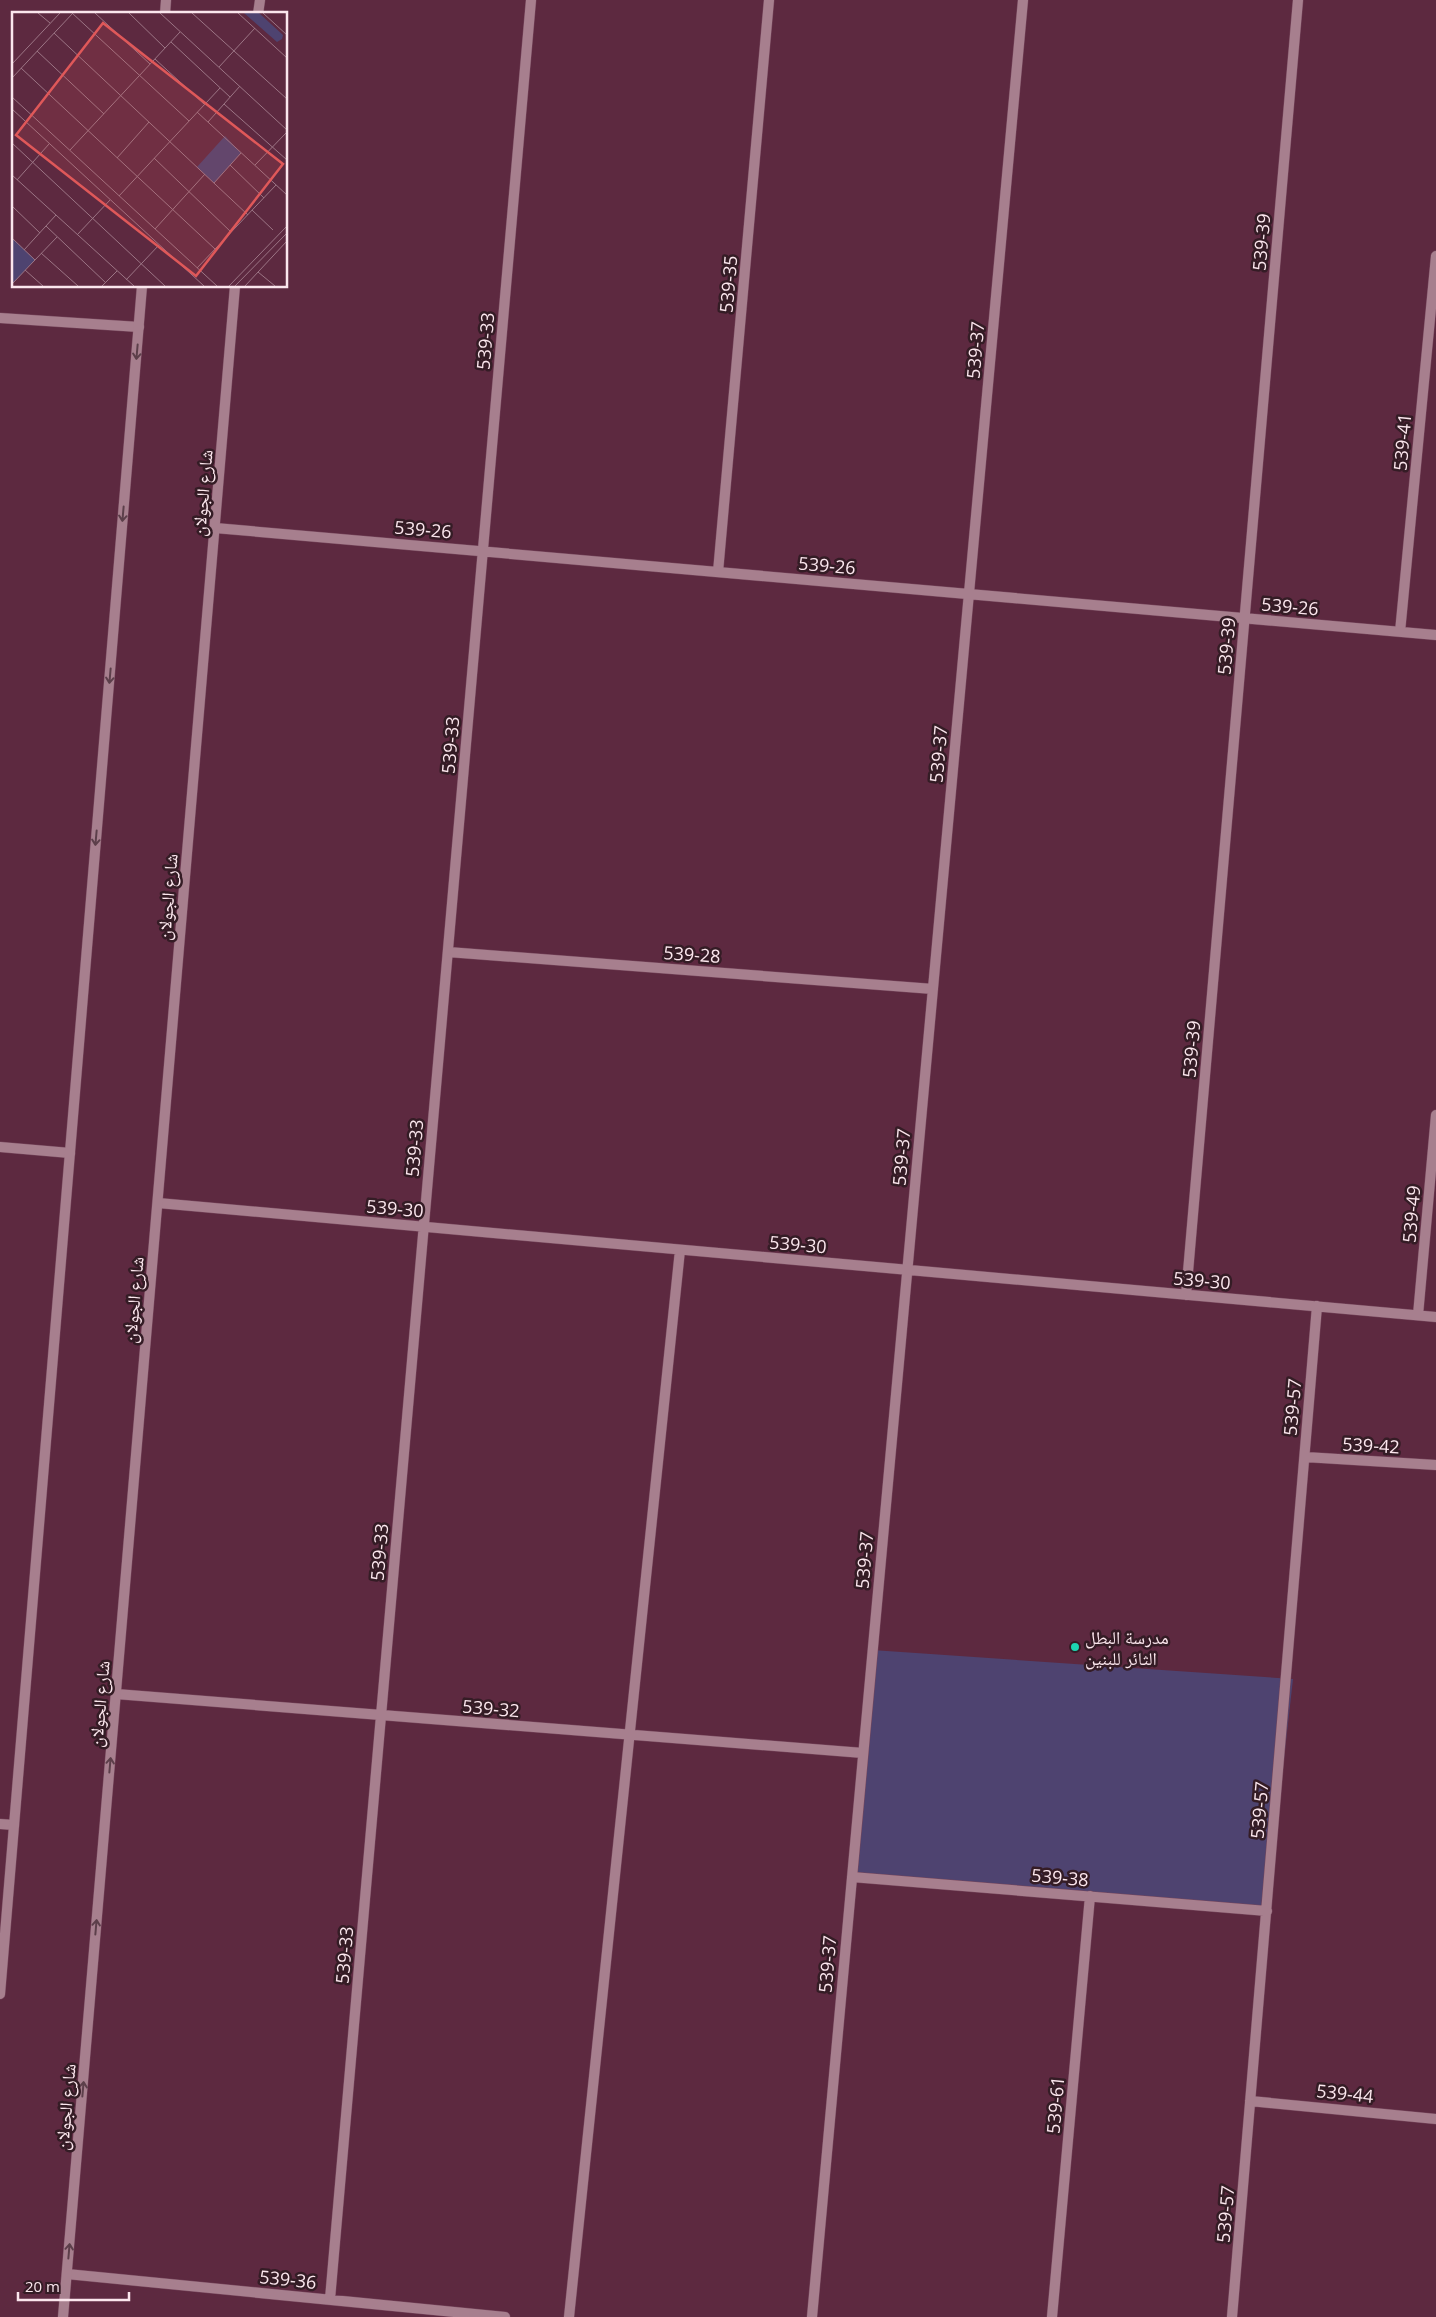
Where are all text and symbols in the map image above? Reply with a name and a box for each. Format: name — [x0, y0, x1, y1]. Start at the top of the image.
inset map — [12, 12, 288, 288]
street label: 539-39 — [1247, 212, 1275, 272]
street label: 539-35 — [714, 254, 742, 314]
street label: 539-33 — [471, 311, 499, 371]
street label: 539-37 — [961, 320, 989, 380]
one-way arrow — [132, 344, 141, 360]
street label: 539-41 — [1388, 412, 1416, 472]
street label: شارع الجولان — [186, 448, 218, 538]
one-way arrow — [118, 506, 128, 522]
street label: 539-26 — [393, 515, 453, 543]
street label: 539-26 — [797, 551, 857, 579]
street label: 539-26 — [1260, 592, 1320, 620]
street label: 539-39 — [1212, 616, 1240, 676]
one-way arrow — [105, 668, 114, 684]
street label: 539-33 — [436, 715, 464, 775]
street label: 539-37 — [924, 724, 952, 784]
one-way arrow — [92, 830, 101, 846]
street label: شارع الجولان — [151, 852, 183, 942]
street label: 539-28 — [663, 940, 721, 968]
street label: 539-39 — [1177, 1019, 1205, 1079]
street label: 539-33 — [400, 1118, 428, 1178]
street label: 539-37 — [887, 1127, 915, 1187]
street label: 539-49 — [1397, 1184, 1425, 1244]
street label: 539-30 — [365, 1194, 425, 1222]
street label: 539-30 — [768, 1230, 828, 1258]
street label: شارع الجولان — [117, 1255, 149, 1345]
street label: 539-30 — [1172, 1266, 1232, 1294]
street label: 539-57 — [1278, 1377, 1306, 1437]
street label: 539-42 — [1342, 1432, 1400, 1458]
street label: 539-33 — [365, 1522, 393, 1582]
street label: 539-37 — [850, 1530, 878, 1590]
place label: مدرسة البطل الثائر للبنين — [1085, 1625, 1169, 1670]
marker: مدرسة البطل الثائر للبنين — [1069, 1641, 1081, 1653]
street label: شارع الجولان — [83, 1659, 115, 1749]
street label: 539-32 — [461, 1694, 521, 1722]
one-way arrow — [105, 1758, 115, 1774]
street label: 539-57 — [1245, 1780, 1273, 1840]
street label: 539-38 — [1030, 1863, 1090, 1891]
one-way arrow — [92, 1919, 101, 1935]
street label: 539-33 — [330, 1925, 358, 1985]
street label: 539-37 — [813, 1934, 841, 1994]
street label: شارع الجولان — [49, 2062, 81, 2152]
street label: 539-61 — [1041, 2075, 1069, 2135]
street label: 539-44 — [1315, 2078, 1375, 2108]
one-way arrow — [78, 2081, 87, 2097]
street label: 539-57 — [1211, 2184, 1239, 2244]
one-way arrow — [64, 2243, 74, 2259]
street label: 539-36 — [258, 2264, 318, 2294]
scale bar — [18, 2270, 129, 2302]
text: 20 m — [25, 2276, 60, 2296]

